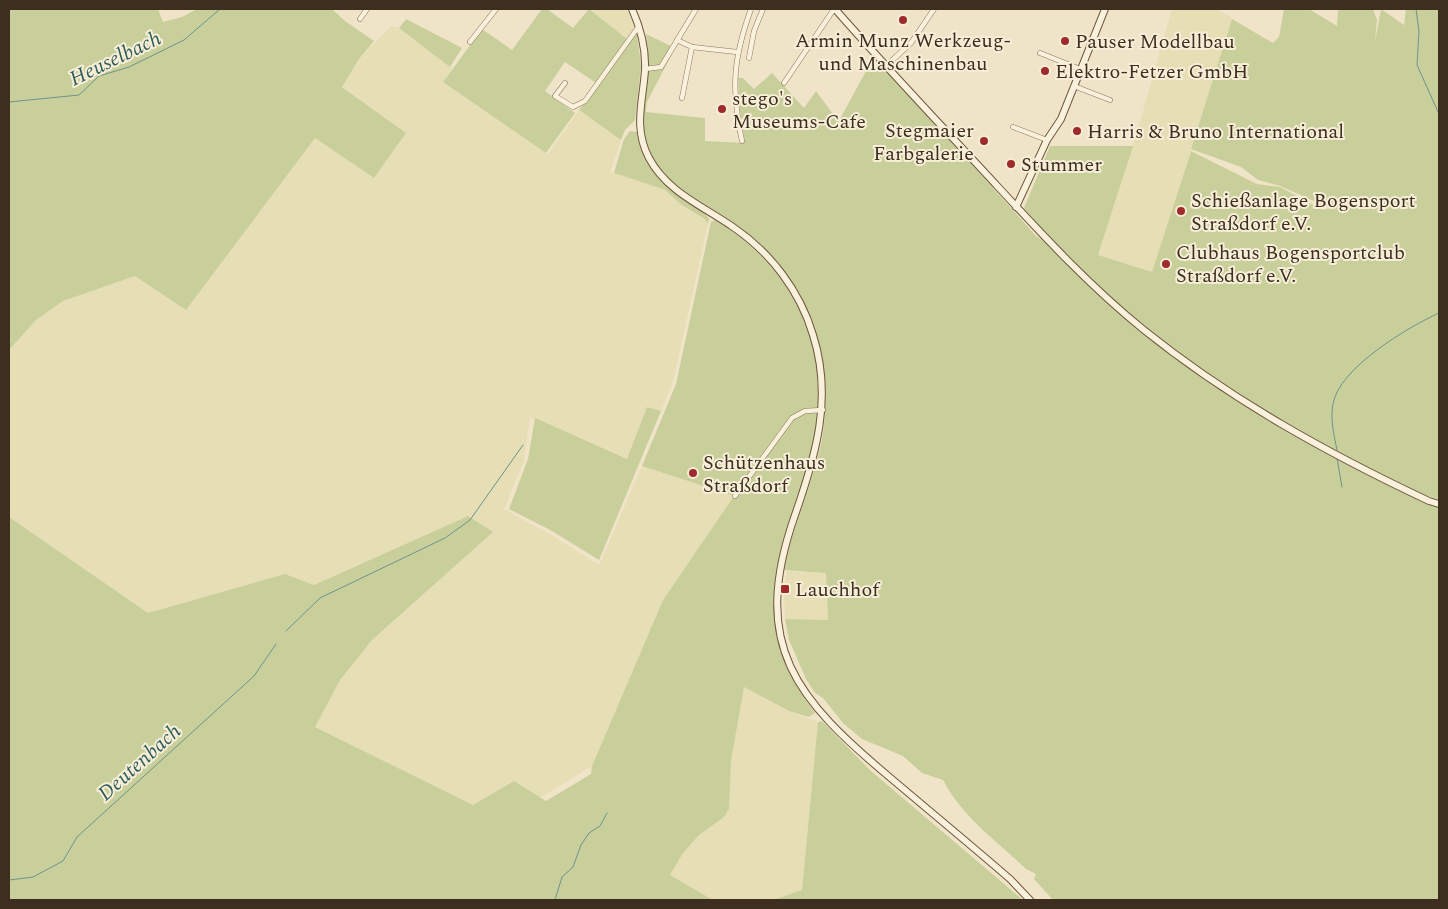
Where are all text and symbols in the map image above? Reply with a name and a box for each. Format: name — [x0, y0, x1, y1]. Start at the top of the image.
marker: Armin Munz Werkzeug- und Maschinenbau — [897, 14, 909, 26]
water label: Heuselbach — [64, 23, 167, 95]
place label: Armin Munz Werkzeug- und Maschinenbau — [795, 26, 1011, 79]
place label: Pauser Modellbau — [1075, 27, 1235, 57]
marker: Pauser Modellbau — [1059, 35, 1071, 47]
place label: Elektro-Fetzer GmbH — [1055, 57, 1248, 87]
marker: Elektro-Fetzer GmbH — [1039, 65, 1051, 77]
place label: stego's Museums-Cafe — [732, 84, 866, 137]
marker: stego's Museums-Cafe — [716, 103, 728, 115]
place label: Stegmaier Farbgalerie — [873, 116, 974, 169]
place label: Harris & Bruno International — [1087, 117, 1344, 147]
marker: Harris & Bruno International — [1071, 125, 1083, 137]
marker: Stegmaier Farbgalerie — [978, 135, 990, 147]
place label: Stummer — [1021, 150, 1102, 180]
marker: Stummer — [1005, 158, 1017, 170]
place label: Schießanlage Bogensport Straßdorf e.V. — [1191, 186, 1416, 239]
marker: Schießanlage Bogensport Straßdorf e.V. — [1175, 205, 1187, 217]
place label: Clubhaus Bogensportclub Straßdorf e.V. — [1176, 238, 1405, 291]
marker: Clubhaus Bogensportclub Straßdorf e.V. — [1160, 258, 1172, 270]
place label: Schützenhaus Straßdorf — [703, 448, 825, 501]
marker: Schützenhaus Straßdorf — [687, 467, 699, 479]
place label: Lauchhof — [795, 575, 881, 605]
marker: Lauchhof — [779, 583, 791, 595]
water label: Deutenbach — [91, 716, 189, 809]

